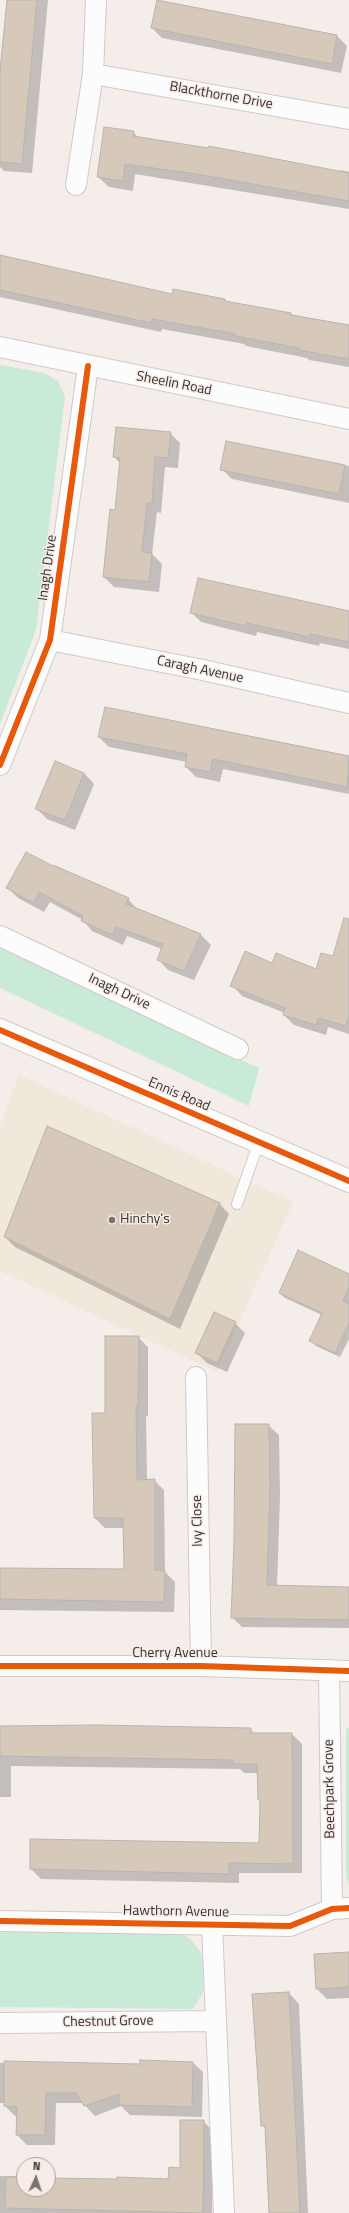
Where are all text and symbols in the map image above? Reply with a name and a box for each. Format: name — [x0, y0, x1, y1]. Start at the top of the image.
street label: Blackthorne Drive — [168, 79, 274, 113]
street label: Sheelin Road — [135, 368, 213, 400]
street label: Inagh Drive — [35, 534, 61, 602]
street label: Caragh Avenue — [155, 653, 245, 687]
street label: Inagh Drive — [85, 970, 153, 1014]
street label: Ennis Road — [145, 1074, 213, 1116]
place label: Hinchy's — [120, 1212, 170, 1228]
marker: Hinchy's — [107, 1215, 117, 1225]
street label: Ivy Close — [189, 1495, 207, 1547]
street label: Cherry Avenue — [132, 1646, 218, 1662]
street label: Beechpark Grove — [321, 1739, 339, 1839]
street label: Hawthorn Avenue — [123, 1903, 229, 1921]
street label: Chestnut Grove — [62, 2013, 154, 2031]
north arrow — [16, 2157, 56, 2197]
text: N — [32, 2158, 41, 2174]

